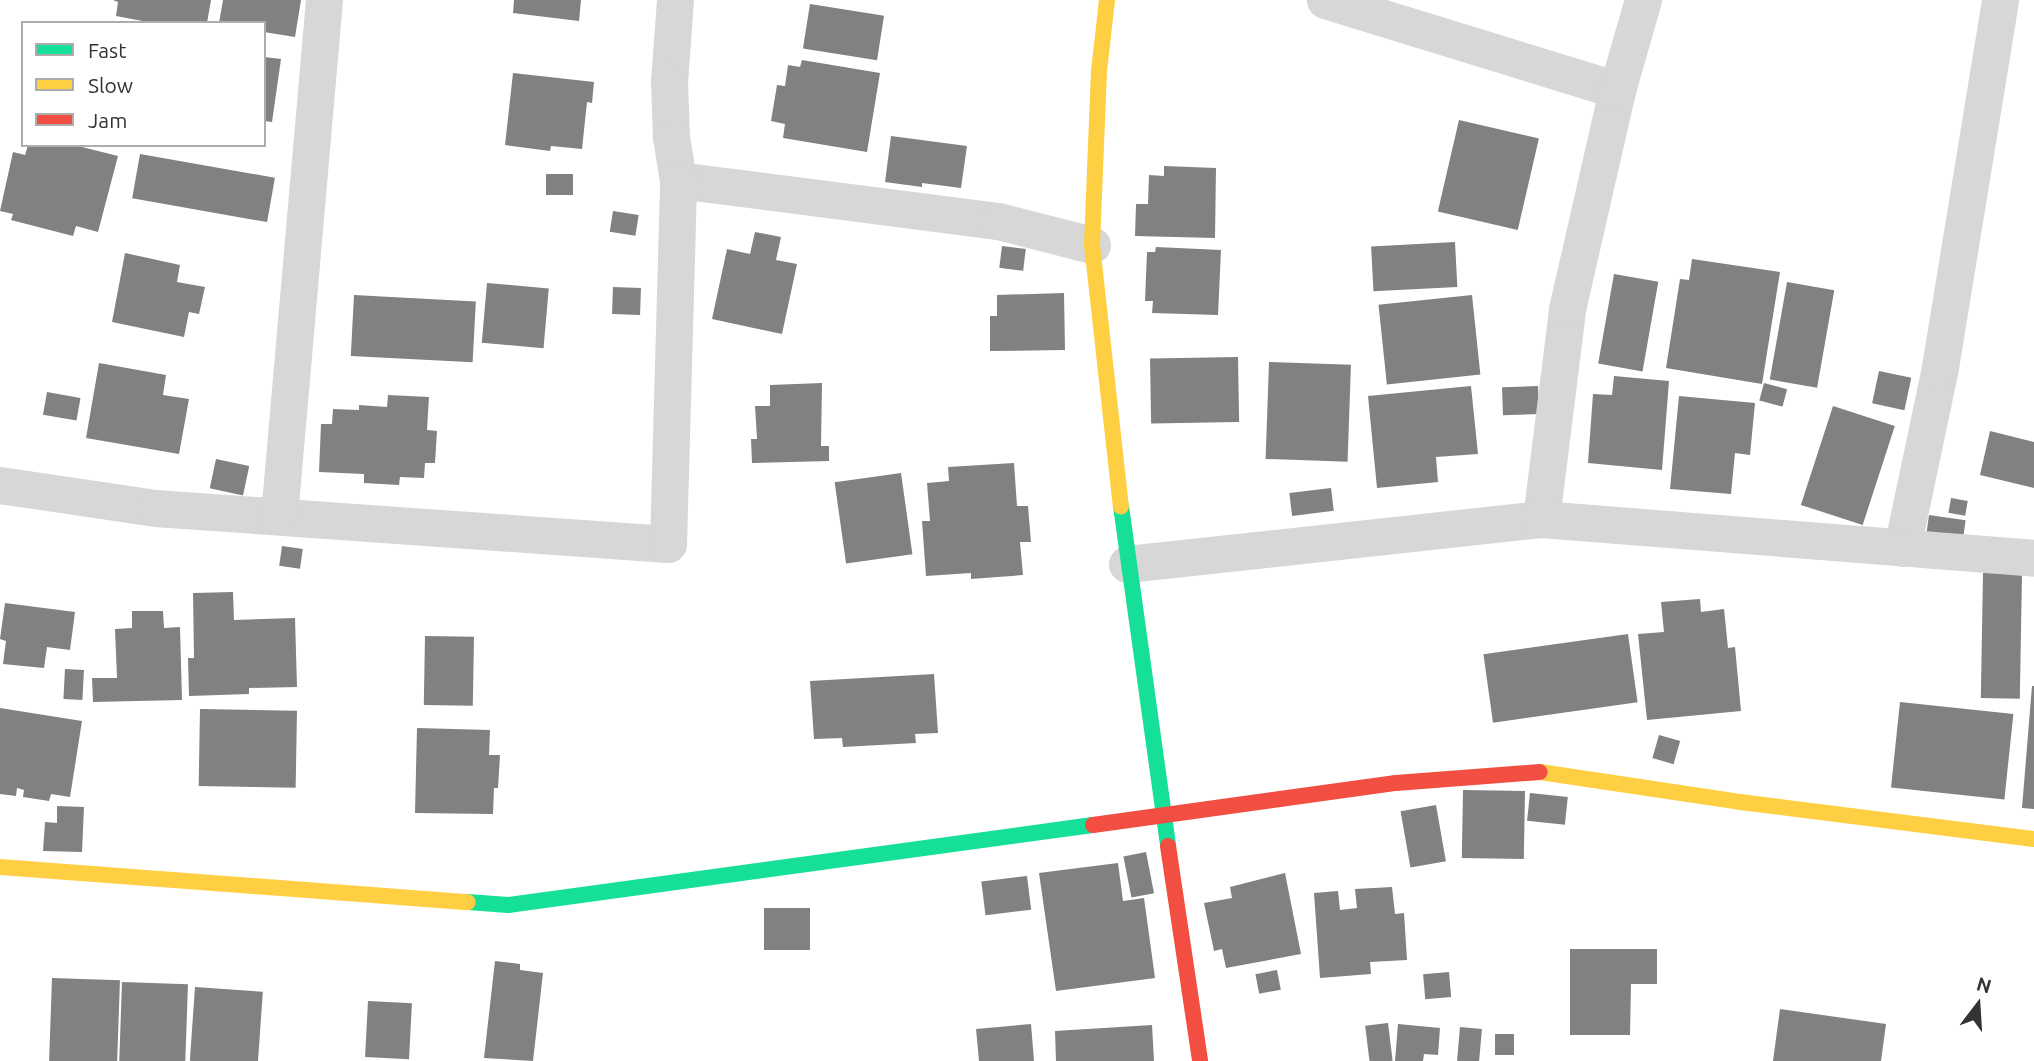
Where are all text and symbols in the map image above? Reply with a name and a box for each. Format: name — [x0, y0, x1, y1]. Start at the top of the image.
legend — [21, 21, 266, 147]
text: Fast — [88, 38, 126, 62]
text: Slow — [88, 73, 133, 97]
text: Jam — [88, 108, 127, 132]
north arrow — [1943, 970, 2013, 1040]
text: N — [1974, 972, 1994, 998]

